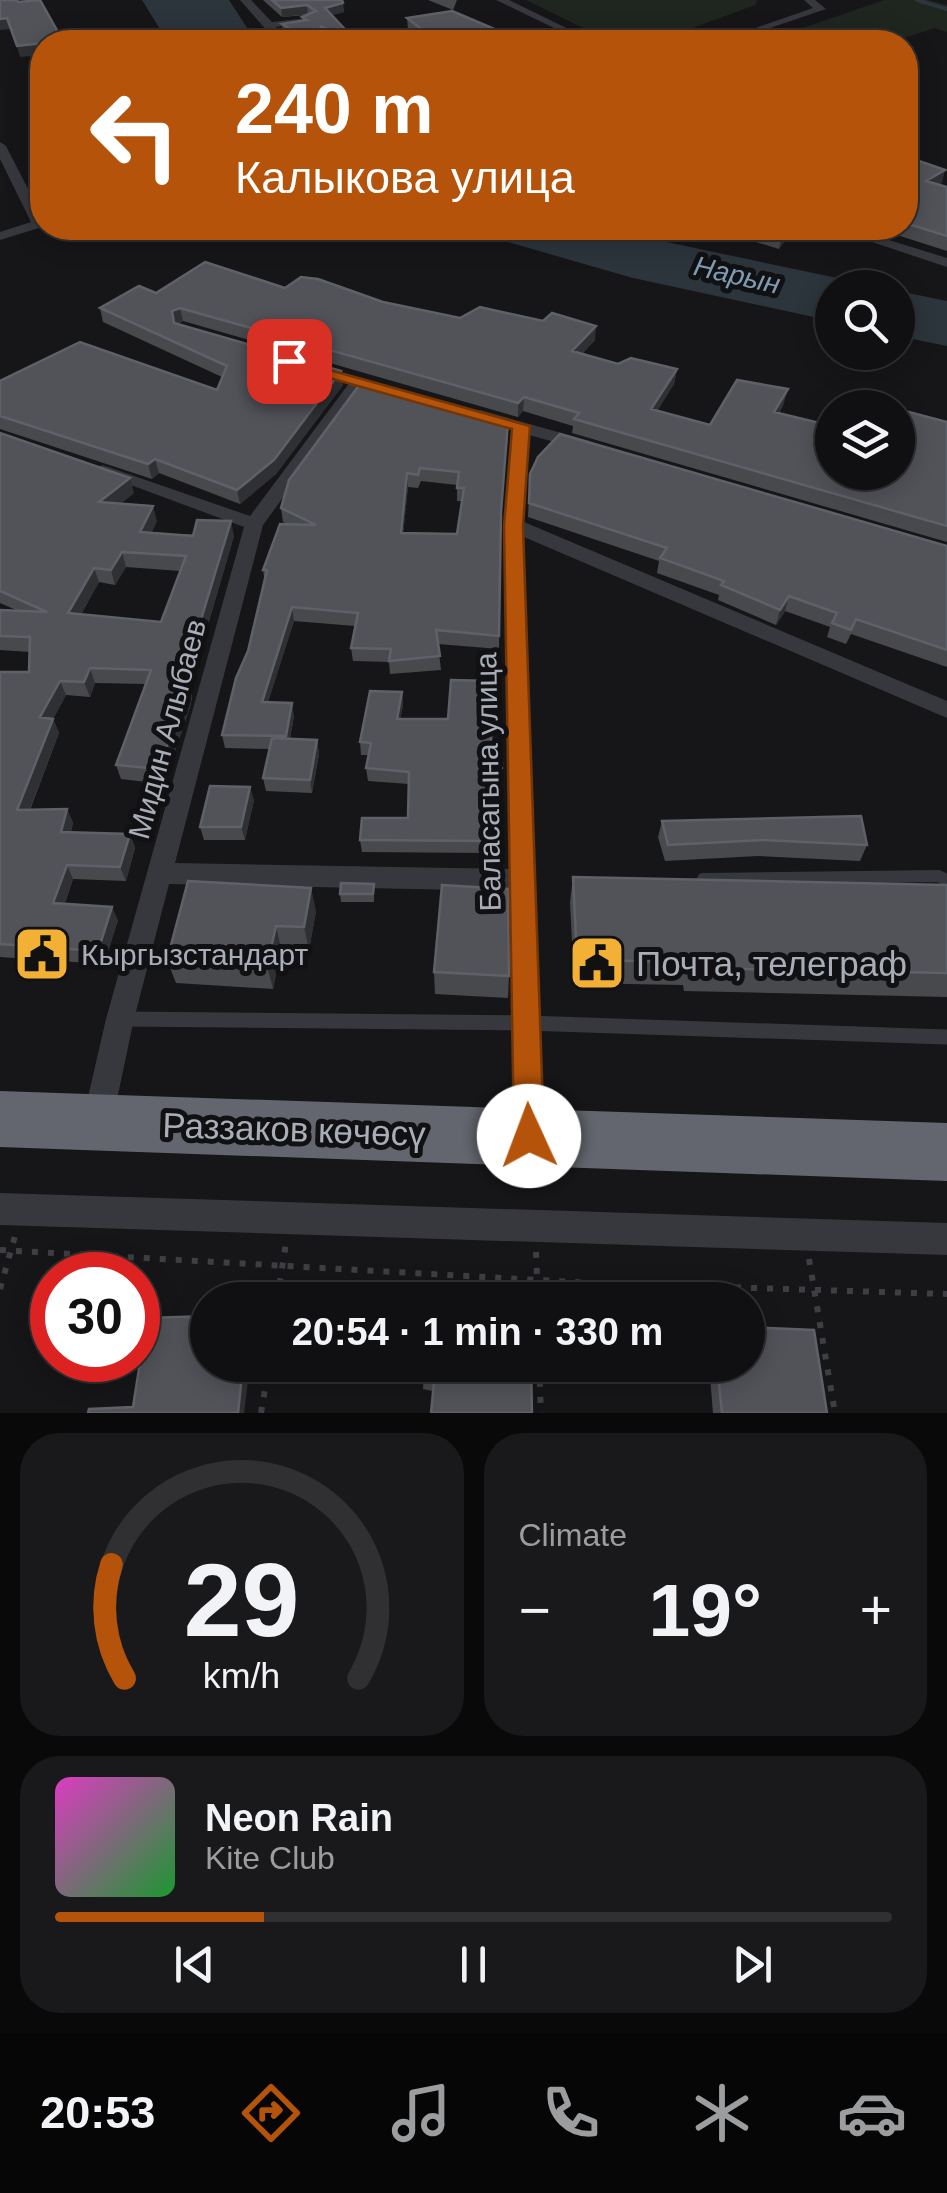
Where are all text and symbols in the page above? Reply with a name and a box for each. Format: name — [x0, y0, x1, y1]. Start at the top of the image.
icon: left — [70, 70, 200, 200]
text: 240 m — [235, 70, 433, 148]
text: Калыкова улица — [235, 152, 575, 203]
water label: Нарын — [691, 250, 783, 300]
map controls — [815, 270, 915, 490]
button: search — [815, 270, 915, 370]
pin — [247, 319, 332, 404]
icon: arrive — [262, 334, 317, 389]
button: layers — [815, 390, 915, 490]
street label: Мидин Алыбаев — [122, 616, 212, 842]
street label: Баласагына улица — [469, 652, 507, 912]
public building icon: Кыргызстандарт — [12, 924, 72, 984]
public building icon: Почта, телеграф — [567, 933, 627, 993]
place label: Кыргызстандарт — [81, 938, 309, 971]
place label: Почта, телеграф — [636, 944, 907, 983]
position arrow — [477, 1084, 581, 1188]
street label: Раззаков көчөсү — [162, 1105, 427, 1153]
speed limit sign: 30 — [30, 1252, 160, 1382]
text: 20:54 · 1 min · 330 m — [292, 1311, 663, 1353]
text: Climate — [519, 1517, 627, 1553]
text: 29 — [184, 1542, 300, 1658]
text: 19° — [649, 1568, 762, 1652]
text: − — [519, 1579, 551, 1641]
text: + — [860, 1579, 892, 1641]
text: km/h — [203, 1656, 280, 1696]
text: Neon Rain — [205, 1797, 393, 1839]
text: Kite Club — [205, 1840, 335, 1876]
icon: previous — [167, 1937, 222, 1992]
icon: pause — [446, 1937, 501, 1992]
icon: next — [725, 1937, 780, 1992]
icon: directions — [236, 2078, 306, 2148]
icon: music — [386, 2078, 456, 2148]
icon: phone — [536, 2078, 606, 2148]
icon: climate — [687, 2078, 757, 2148]
icon: car — [837, 2078, 907, 2148]
text: 20:53 — [40, 2087, 155, 2138]

